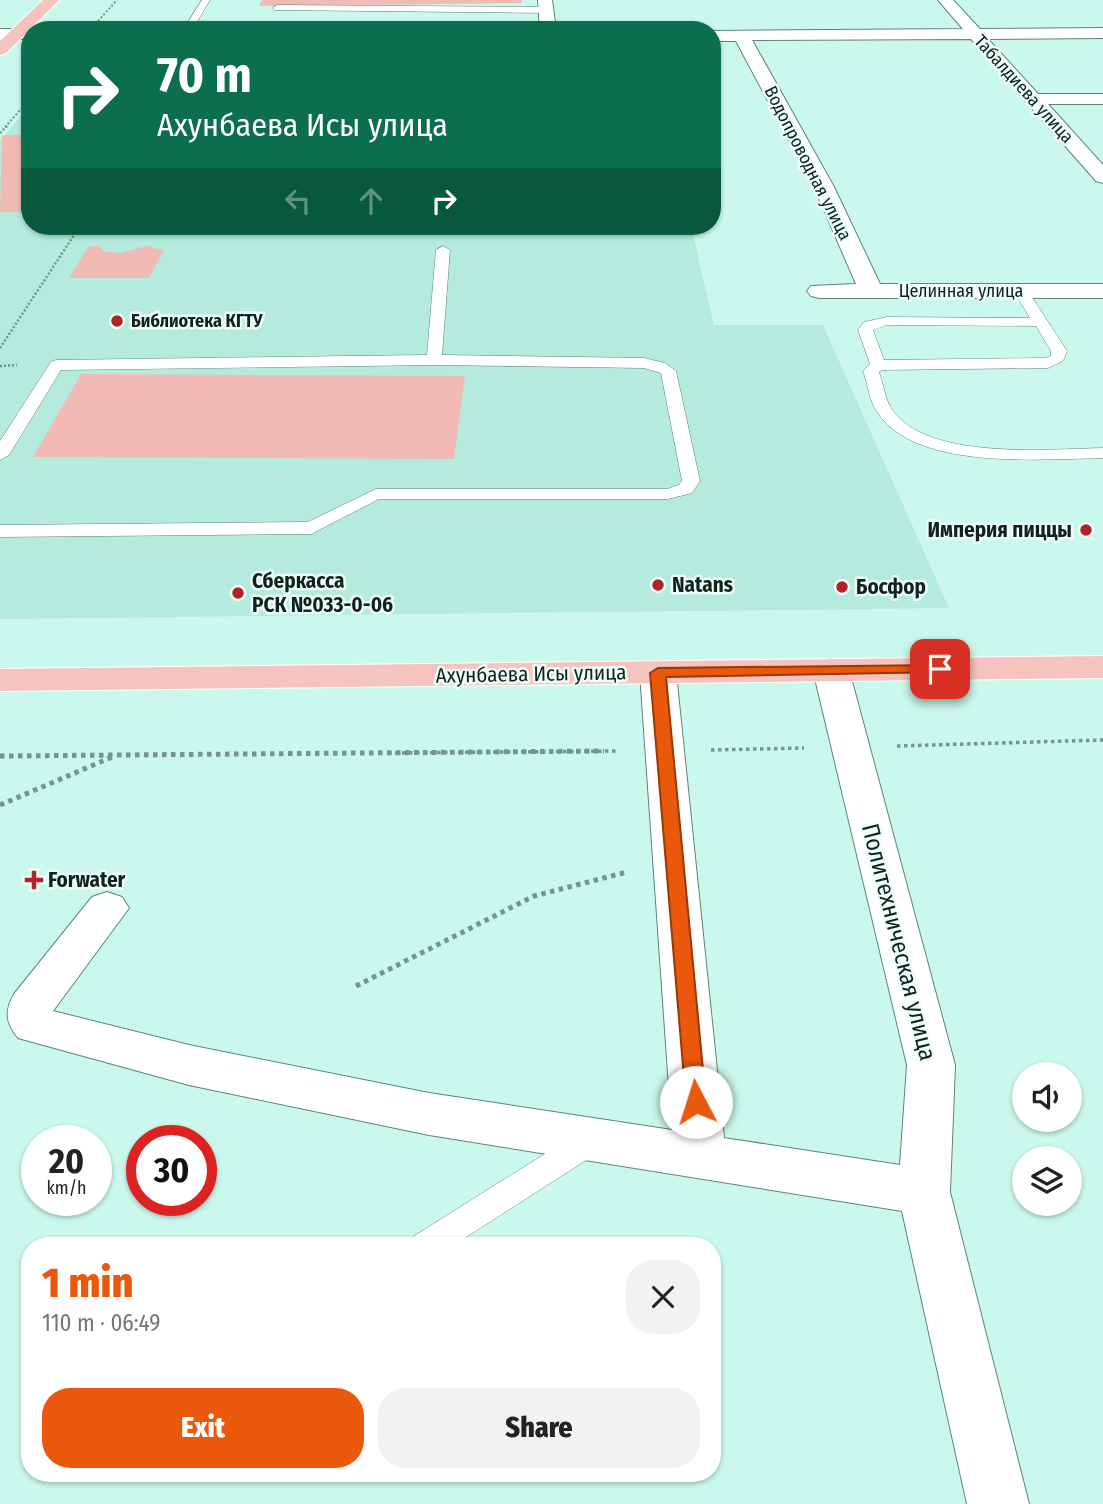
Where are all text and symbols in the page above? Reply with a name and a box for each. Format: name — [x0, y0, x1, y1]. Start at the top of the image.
street label: Табалдиева улица — [970, 30, 1079, 148]
text: 70 m — [157, 46, 252, 105]
icon: right — [42, 49, 133, 140]
street label: Водопроводная улица — [760, 82, 857, 244]
text: Ахунбаева Исы улица — [157, 106, 448, 144]
icon: left — [279, 182, 317, 220]
icon: ahead — [352, 182, 390, 220]
icon: right — [425, 182, 463, 220]
street label: Целинная улица — [899, 280, 1024, 302]
place label: Библиотека КГТУ — [131, 310, 263, 332]
marker: Библиотека КГТУ — [109, 313, 125, 329]
place label: Империя пиццы — [927, 517, 1072, 543]
marker: Империя пиццы — [1078, 522, 1094, 538]
place label: Сберкасса РСК №033-0-06 — [252, 568, 393, 618]
place label: Natans — [672, 572, 733, 598]
place label: Босфор — [856, 574, 926, 600]
marker: Natans — [650, 577, 666, 593]
marker: Босфор — [834, 579, 850, 595]
marker: Сберкасса РСК №033-0-06 — [230, 585, 246, 601]
pin — [910, 639, 970, 699]
icon: arrive — [921, 650, 959, 688]
street label: Ахунбаева Исы улица — [435, 659, 627, 689]
street label: Политехническая улица — [856, 821, 942, 1063]
place label: Forwater — [48, 867, 126, 893]
marker: Forwater — [26, 872, 42, 888]
map controls — [1012, 1062, 1082, 1216]
button: sound — [1012, 1062, 1082, 1132]
position arrow — [659, 1065, 733, 1139]
speed limit sign: 30 — [126, 1125, 217, 1216]
text: 20 — [49, 1140, 84, 1182]
button: layers — [1012, 1146, 1082, 1216]
text: km/h — [46, 1177, 87, 1199]
text: 1 min — [42, 1258, 133, 1308]
button: close — [626, 1260, 700, 1334]
text: 110 m · 06:49 — [42, 1309, 160, 1337]
button: Exit — [42, 1388, 364, 1468]
button: Share — [378, 1388, 700, 1468]

